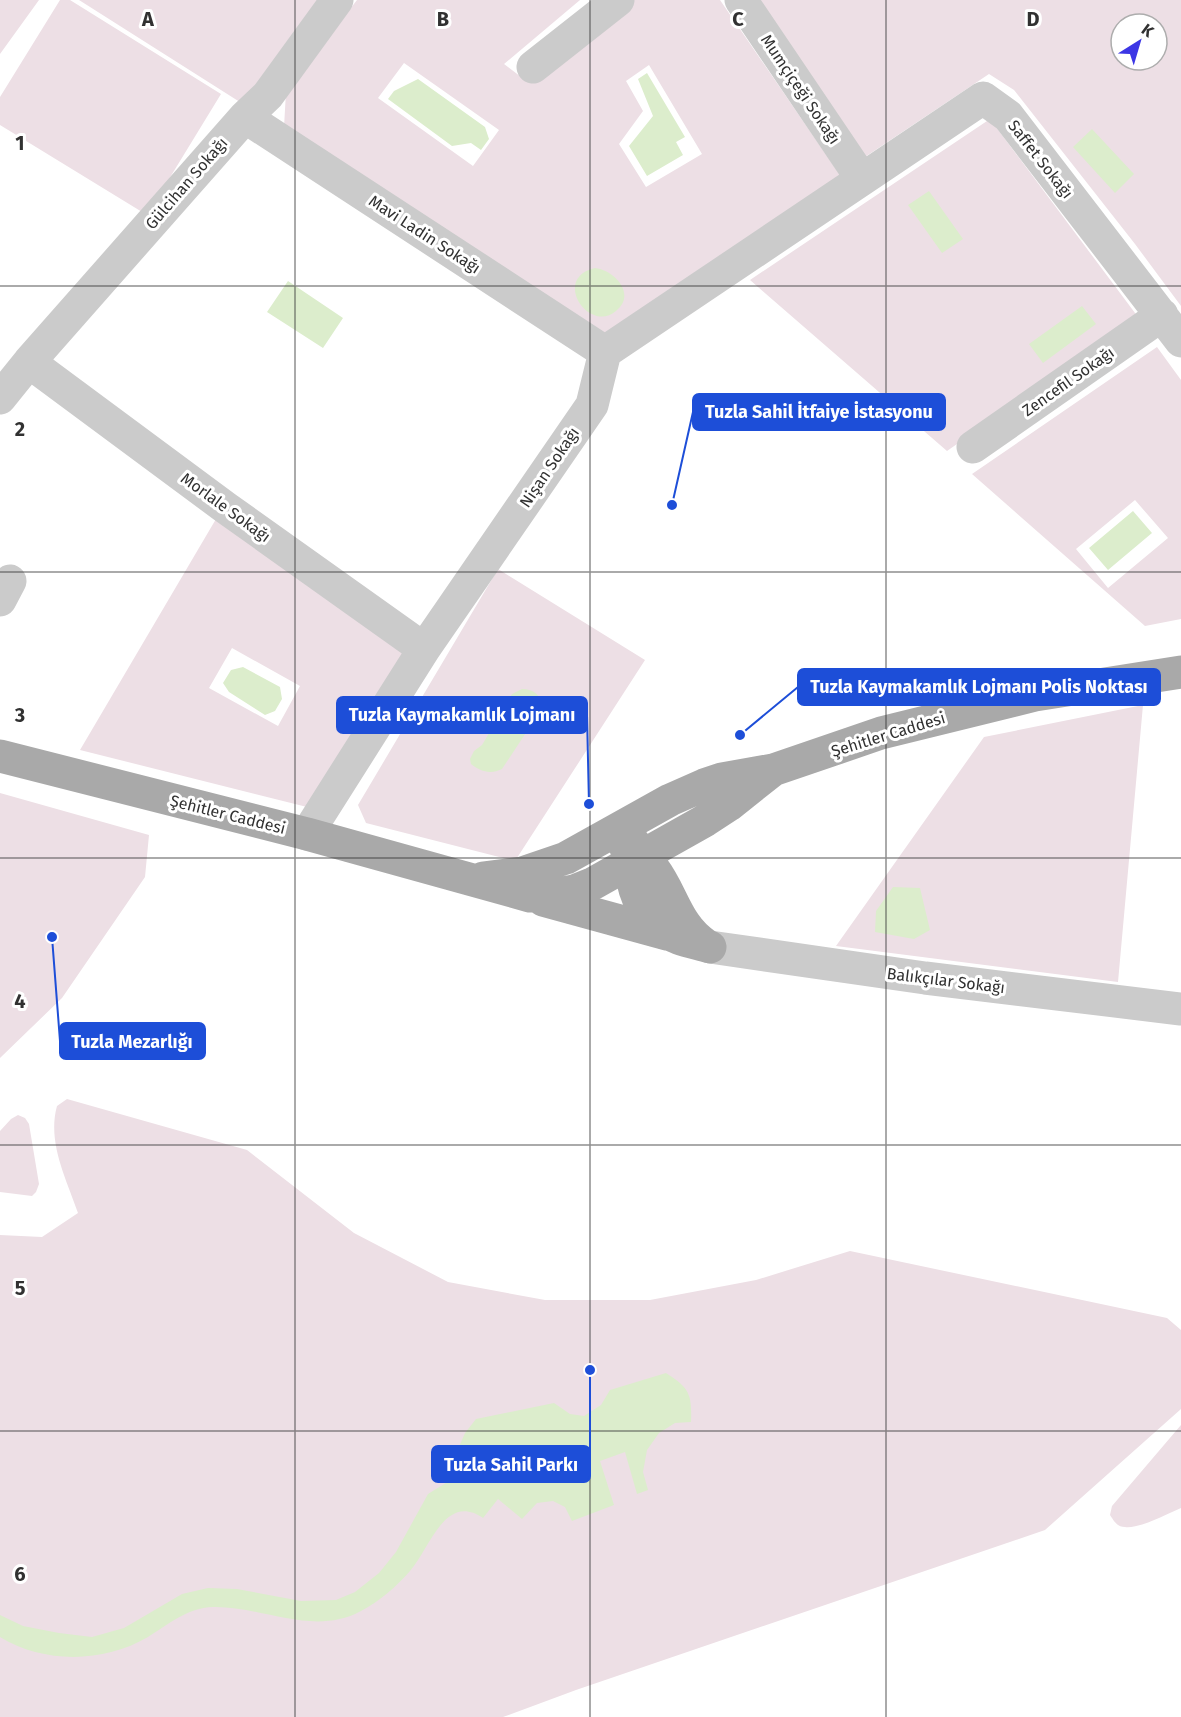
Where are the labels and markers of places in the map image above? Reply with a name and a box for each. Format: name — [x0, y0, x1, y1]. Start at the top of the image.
callout: Tuzla Sahil İtfaiye İstasyonu — [693, 394, 945, 430]
callout: Tuzla Kaymakamlık Lojmanı Polis Noktası — [798, 669, 1160, 705]
callout: Tuzla Kaymakamlık Lojmanı — [337, 697, 587, 733]
callout: Tuzla Mezarlığı — [60, 1023, 205, 1059]
callout: Tuzla Sahil Parkı — [432, 1446, 590, 1482]

